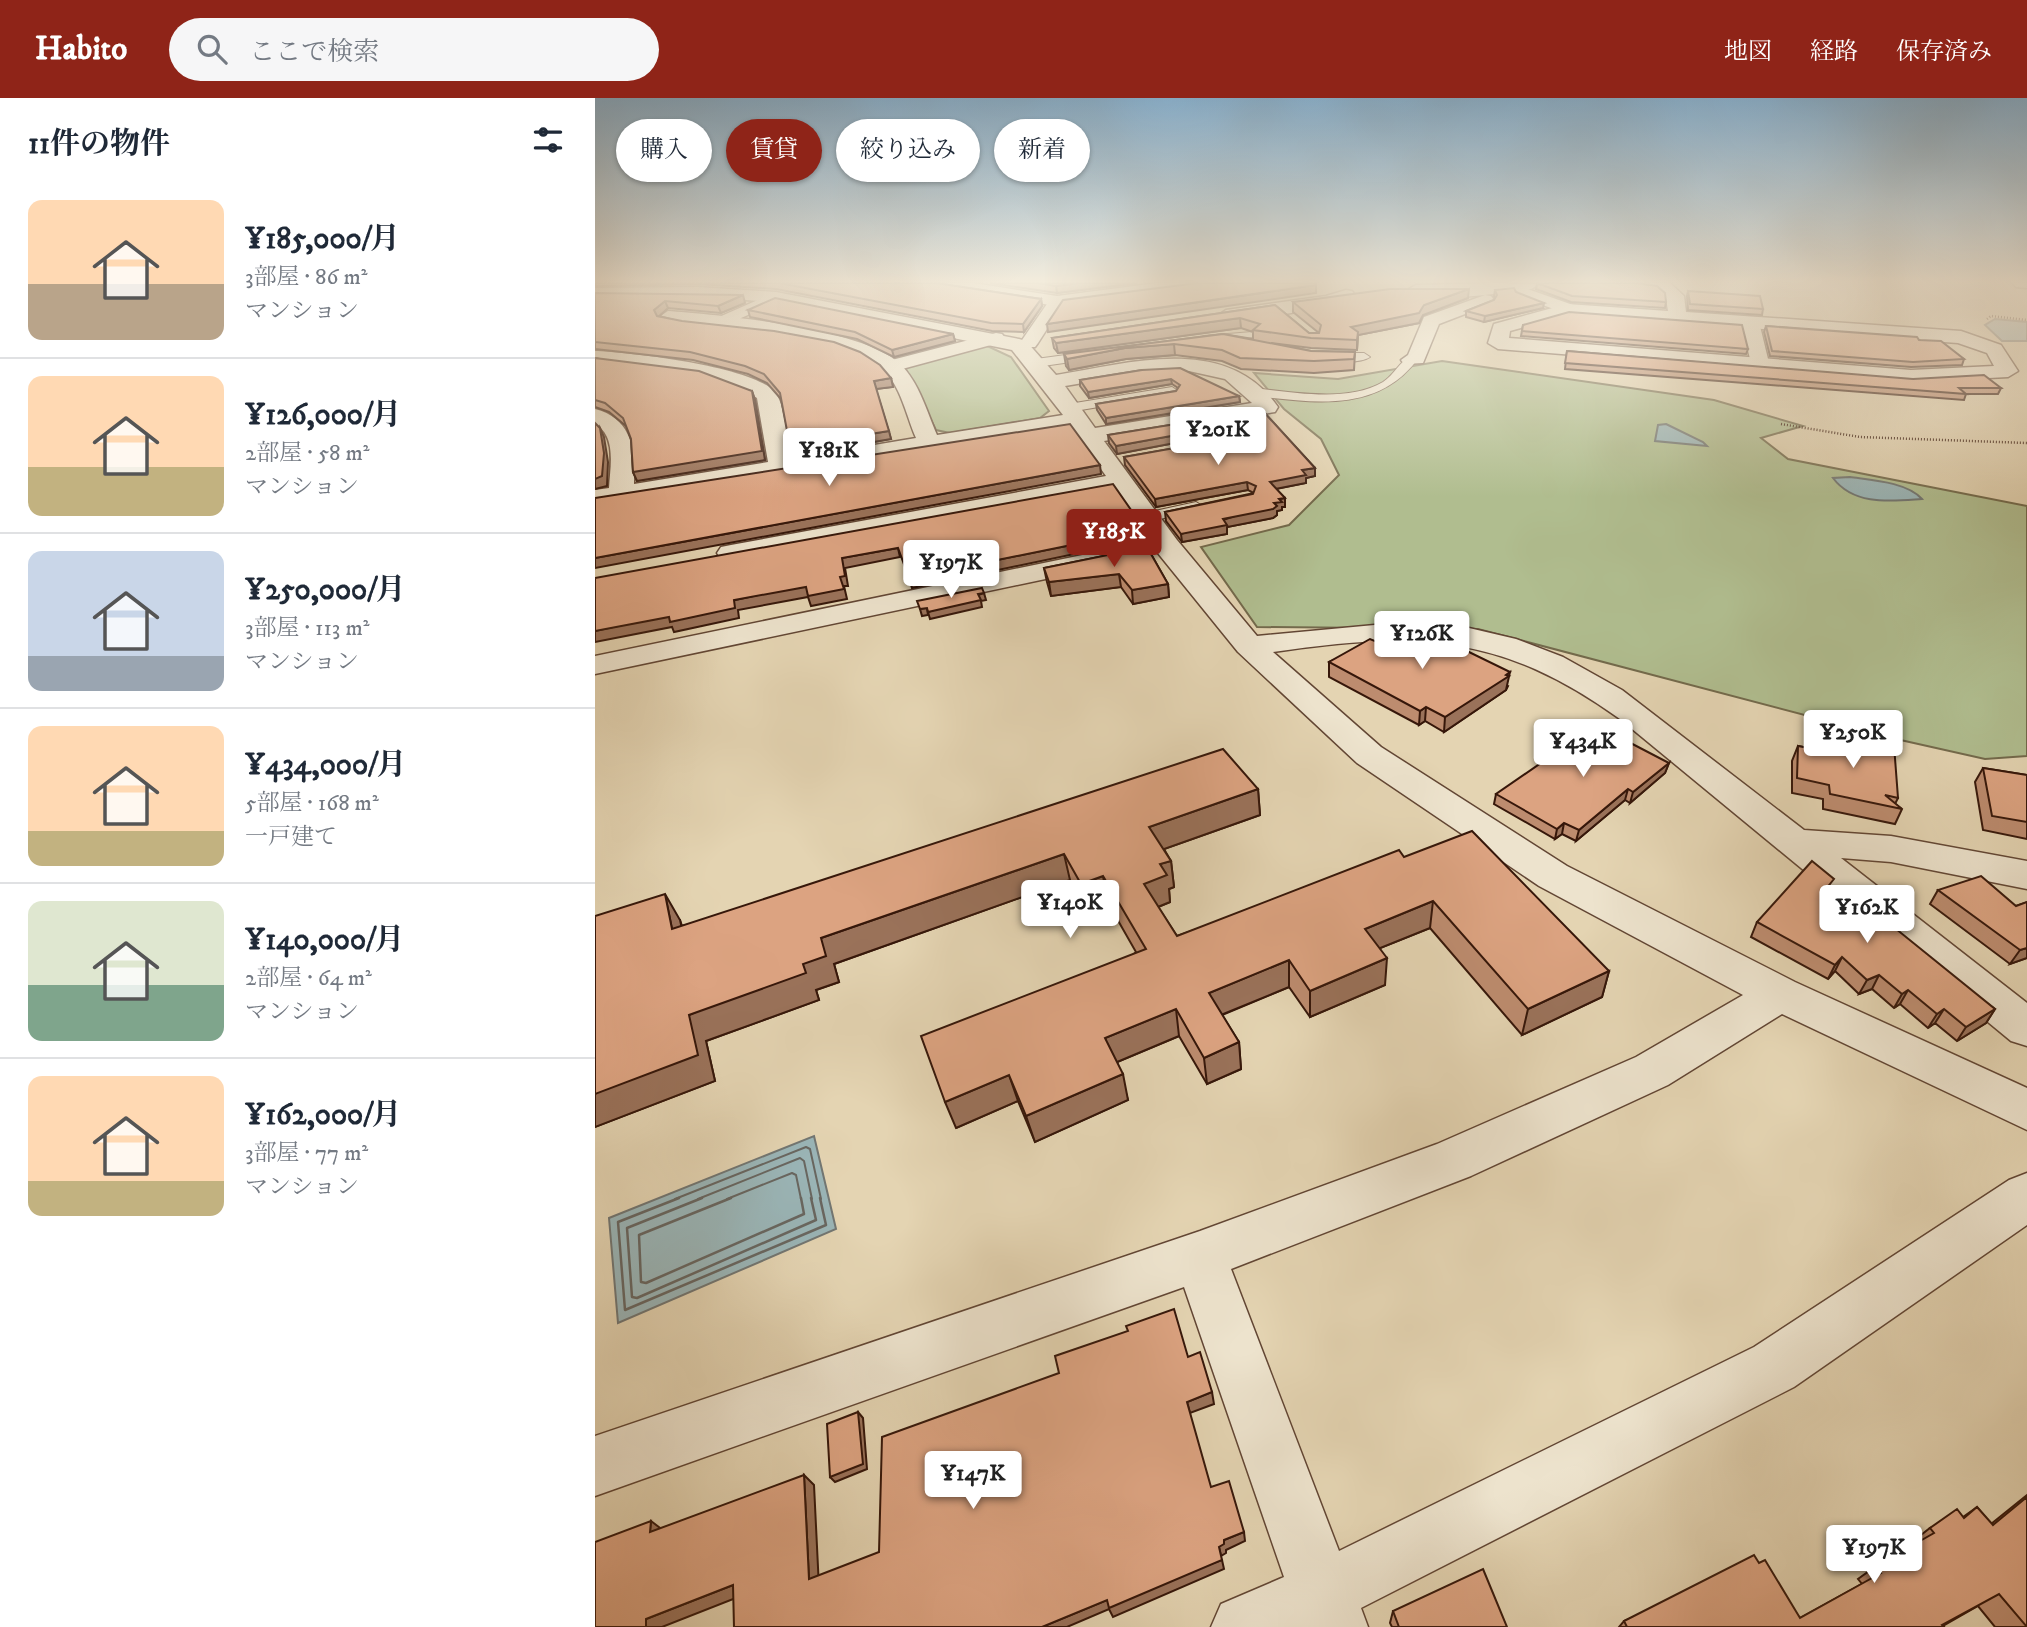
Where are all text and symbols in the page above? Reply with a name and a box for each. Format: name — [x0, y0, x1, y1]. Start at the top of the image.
search box — [169, 18, 659, 81]
text: Habito — [35, 29, 127, 70]
icon: search — [193, 30, 231, 68]
text: ここで検索 — [249, 36, 379, 69]
text: 地図 — [1724, 37, 1772, 67]
text: 経路 — [1810, 37, 1858, 67]
text: 保存済み — [1896, 37, 1992, 67]
chip: 購入 — [616, 119, 712, 182]
chip: 賃貸 — [726, 119, 822, 182]
chip: 絞り込み — [836, 119, 980, 182]
chip: 新着 — [994, 119, 1090, 182]
icon: filters — [529, 121, 567, 159]
text: 11件の物件 — [28, 126, 170, 163]
text: ¥185,000/月 — [245, 221, 400, 258]
icon: home — [84, 228, 168, 312]
text: 3部屋 · 86 m² — [245, 263, 367, 292]
text: マンション — [245, 297, 359, 326]
text: ¥126,000/月 — [245, 397, 401, 434]
icon: home — [84, 404, 168, 488]
pin: ¥201K — [1169, 408, 1267, 467]
text: ¥201K — [1186, 415, 1250, 444]
pin: ¥181K — [780, 428, 878, 488]
text: ¥181K — [799, 436, 859, 465]
text: 2部屋 · 58 m² — [245, 439, 370, 468]
text: マンション — [245, 473, 359, 502]
pin: ¥185K — [1065, 510, 1163, 569]
text: ¥185K — [1083, 517, 1145, 546]
pin: ¥197K — [902, 540, 1000, 600]
text: ¥197K — [919, 548, 983, 577]
text: ¥250,000/月 — [245, 572, 405, 609]
icon: home — [84, 579, 168, 663]
pin: ¥126K — [1373, 612, 1471, 671]
text: 3部屋 · 113 m² — [245, 614, 369, 643]
text: ¥126K — [1390, 619, 1454, 648]
text: マンション — [245, 648, 359, 677]
pin: ¥250K — [1804, 710, 1902, 770]
text: ¥250K — [1820, 718, 1886, 747]
pin: ¥434K — [1534, 720, 1632, 779]
text: ¥434K — [1550, 727, 1616, 756]
text: ¥434,000/月 — [245, 747, 406, 784]
icon: home — [84, 754, 168, 838]
text: 5部屋 · 168 m² — [245, 789, 379, 818]
text: 一戸建て — [245, 823, 337, 852]
pin: ¥140K — [1021, 880, 1119, 940]
pin: ¥162K — [1818, 886, 1916, 945]
text: ¥140K — [1037, 888, 1103, 917]
text: ¥162K — [1835, 893, 1899, 922]
text: ¥140,000/月 — [245, 922, 404, 959]
icon: home — [84, 929, 168, 1013]
text: 2部屋 · 64 m² — [245, 964, 372, 993]
text: マンション — [245, 998, 359, 1027]
text: ¥162,000/月 — [245, 1097, 401, 1134]
icon: home — [84, 1104, 168, 1188]
text: 3部屋 · 77 m² — [245, 1139, 368, 1168]
text: マンション — [245, 1173, 359, 1202]
pin: ¥147K — [924, 1452, 1022, 1511]
text: ¥147K — [941, 1459, 1005, 1488]
pin: ¥197K — [1825, 1526, 1923, 1585]
text: ¥197K — [1842, 1533, 1906, 1562]

